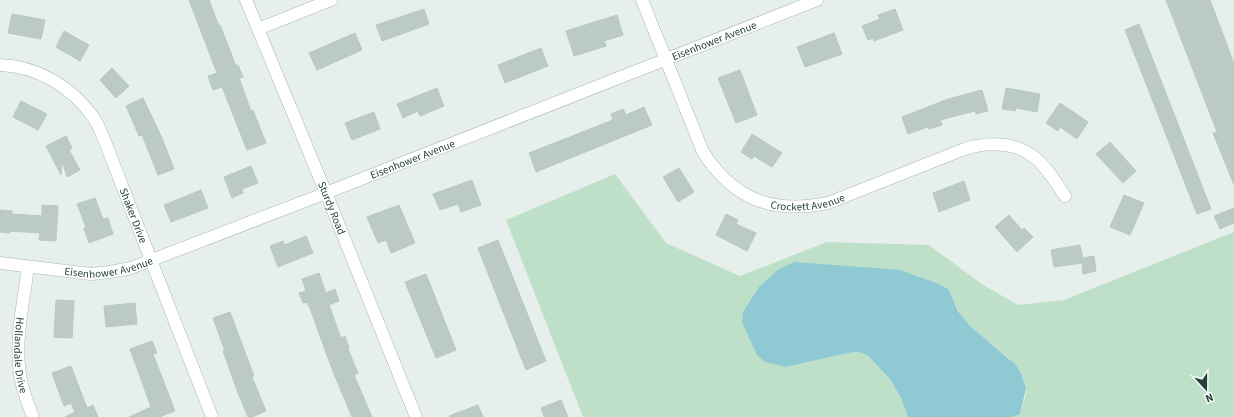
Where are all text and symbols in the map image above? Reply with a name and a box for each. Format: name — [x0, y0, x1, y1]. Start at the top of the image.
street label: Eisenhower Avenue — [670, 17, 759, 64]
street label: Eisenhower Avenue — [368, 136, 458, 183]
street label: Sturdy Road — [314, 179, 349, 237]
street label: Shaker Drive — [116, 186, 151, 246]
street label: Crockett Avenue — [769, 190, 848, 215]
street label: Eisenhower Avenue — [64, 253, 156, 282]
street label: Hollandale Drive — [10, 316, 31, 396]
north arrow — [1186, 369, 1226, 409]
text: N — [1203, 390, 1216, 406]

